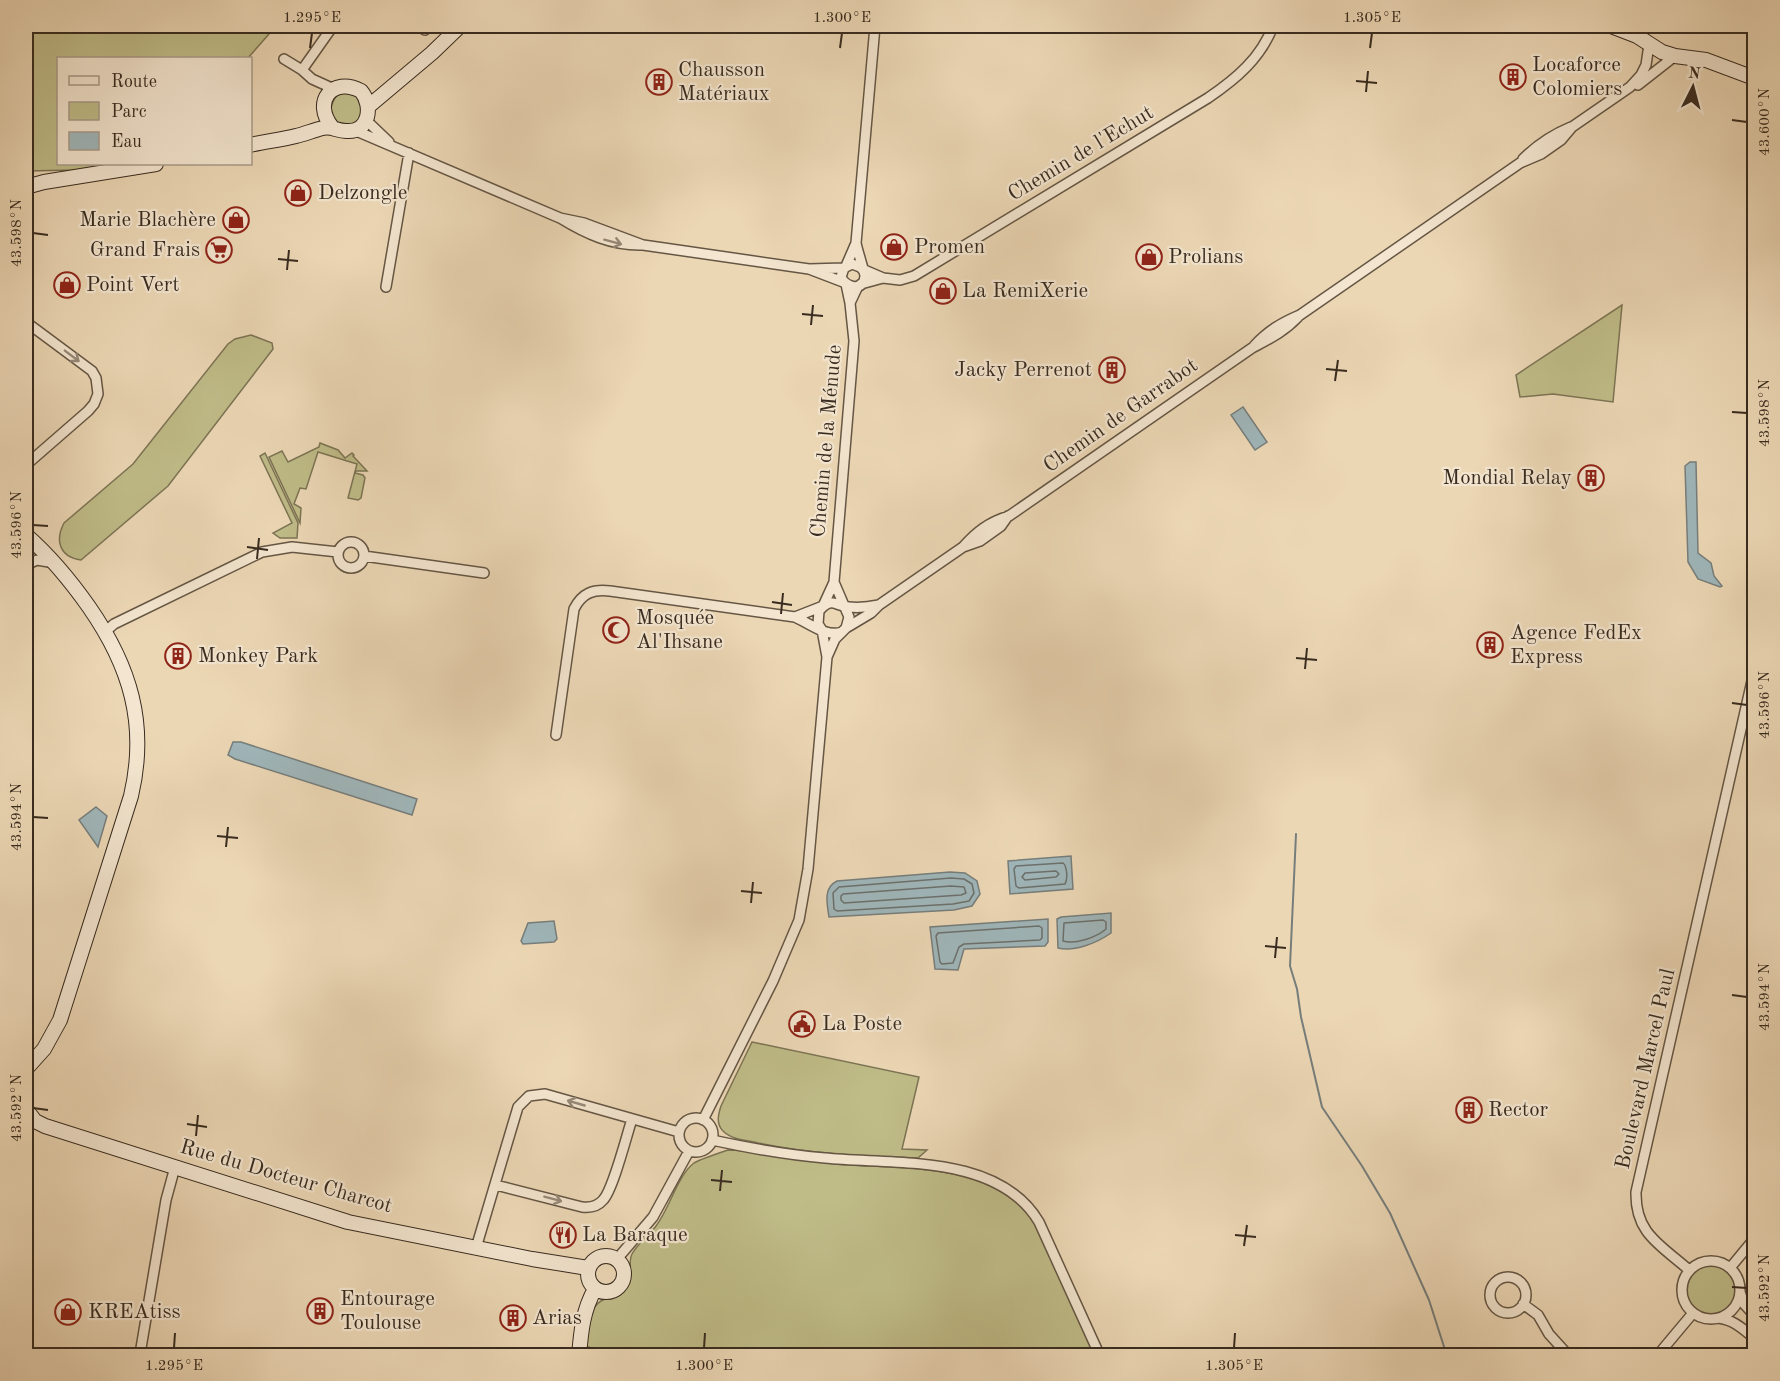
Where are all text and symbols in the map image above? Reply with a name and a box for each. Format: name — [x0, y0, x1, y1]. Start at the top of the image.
text: 1.295°E — [283, 11, 341, 26]
text: 1.300°E — [813, 11, 871, 26]
text: 1.305°E — [1343, 11, 1401, 26]
place label: Locaforce Colomiers — [1532, 55, 1622, 100]
legend — [57, 57, 252, 165]
north arrow — [1663, 57, 1723, 117]
place label: Chausson Matériaux — [678, 60, 770, 105]
building icon: Locaforce Colomiers — [1498, 62, 1528, 92]
text: N — [1687, 65, 1702, 83]
building icon: Chausson Matériaux — [644, 67, 674, 97]
text: Route — [111, 73, 157, 91]
text: 43.600°N — [1758, 88, 1773, 156]
street label: Chemin de l'Echut — [1005, 102, 1157, 206]
text: Parc — [111, 103, 147, 121]
text: Eau — [111, 133, 142, 151]
shop icon: Delzongle — [283, 178, 313, 208]
place label: Delzongle — [318, 183, 407, 204]
text: 43.598°N — [10, 199, 25, 267]
shop icon: Marie Blachère — [221, 205, 251, 235]
place label: Marie Blachère — [79, 210, 216, 231]
shop icon: Promen — [879, 232, 909, 262]
supermarket icon: Grand Frais — [204, 235, 234, 265]
one-way arrow — [603, 236, 622, 248]
place label: Promen — [914, 237, 985, 258]
place label: Grand Frais — [90, 240, 200, 261]
shop icon: Prolians — [1134, 242, 1164, 272]
place label: Prolians — [1168, 247, 1243, 268]
shop icon: Point Vert — [52, 270, 82, 300]
place label: Point Vert — [86, 275, 180, 296]
shop icon: La RemiXerie — [928, 276, 958, 306]
place label: La RemiXerie — [962, 281, 1088, 302]
street label: Chemin de la Ménude — [808, 344, 846, 538]
one-way arrow — [64, 350, 80, 363]
street label: Chemin de Garrabot — [1040, 355, 1202, 477]
building icon: Jacky Perrenot — [1097, 355, 1127, 385]
place label: Jacky Perrenot — [954, 360, 1092, 381]
text: 43.598°N — [1758, 379, 1773, 447]
building icon: Mondial Relay — [1576, 463, 1606, 493]
place label: Mondial Relay — [1443, 468, 1572, 489]
text: 43.596°N — [10, 491, 25, 559]
place label: Mosquée Al'Ihsane — [636, 608, 723, 653]
mosque icon: Mosquée Al'Ihsane — [601, 615, 631, 645]
place label: Agence FedEx Express — [1510, 623, 1642, 668]
building icon: Agence FedEx Express — [1475, 630, 1505, 660]
building icon: Monkey Park — [163, 641, 193, 671]
place label: Monkey Park — [198, 646, 318, 667]
text: 43.596°N — [1758, 671, 1773, 739]
text: 43.594°N — [10, 783, 25, 851]
text: 43.594°N — [1758, 963, 1773, 1031]
street label: Boulevard Marcel Paul — [1613, 966, 1679, 1171]
public building icon: La Poste — [787, 1009, 817, 1039]
place label: La Poste — [822, 1014, 902, 1035]
text: 43.592°N — [10, 1074, 25, 1142]
building icon: Rector — [1454, 1095, 1484, 1125]
one-way arrow — [566, 1096, 585, 1108]
place label: Rector — [1488, 1100, 1549, 1121]
street label: Rue du Docteur Charcot — [177, 1137, 395, 1217]
one-way arrow — [543, 1194, 562, 1206]
restaurant icon: La Baraque — [548, 1220, 578, 1250]
place label: La Baraque — [582, 1225, 688, 1246]
text: 43.592°N — [1758, 1254, 1773, 1322]
place label: Entourage Toulouse — [340, 1289, 435, 1334]
building icon: Entourage Toulouse — [305, 1296, 335, 1326]
shop icon: KREAtiss — [53, 1297, 83, 1327]
place label: KREAtiss — [88, 1302, 181, 1323]
building icon: Arias — [498, 1303, 528, 1333]
place label: Arias — [532, 1308, 582, 1329]
text: 1.295°E — [145, 1359, 203, 1374]
text: 1.300°E — [675, 1359, 733, 1374]
text: 1.305°E — [1205, 1359, 1263, 1374]

